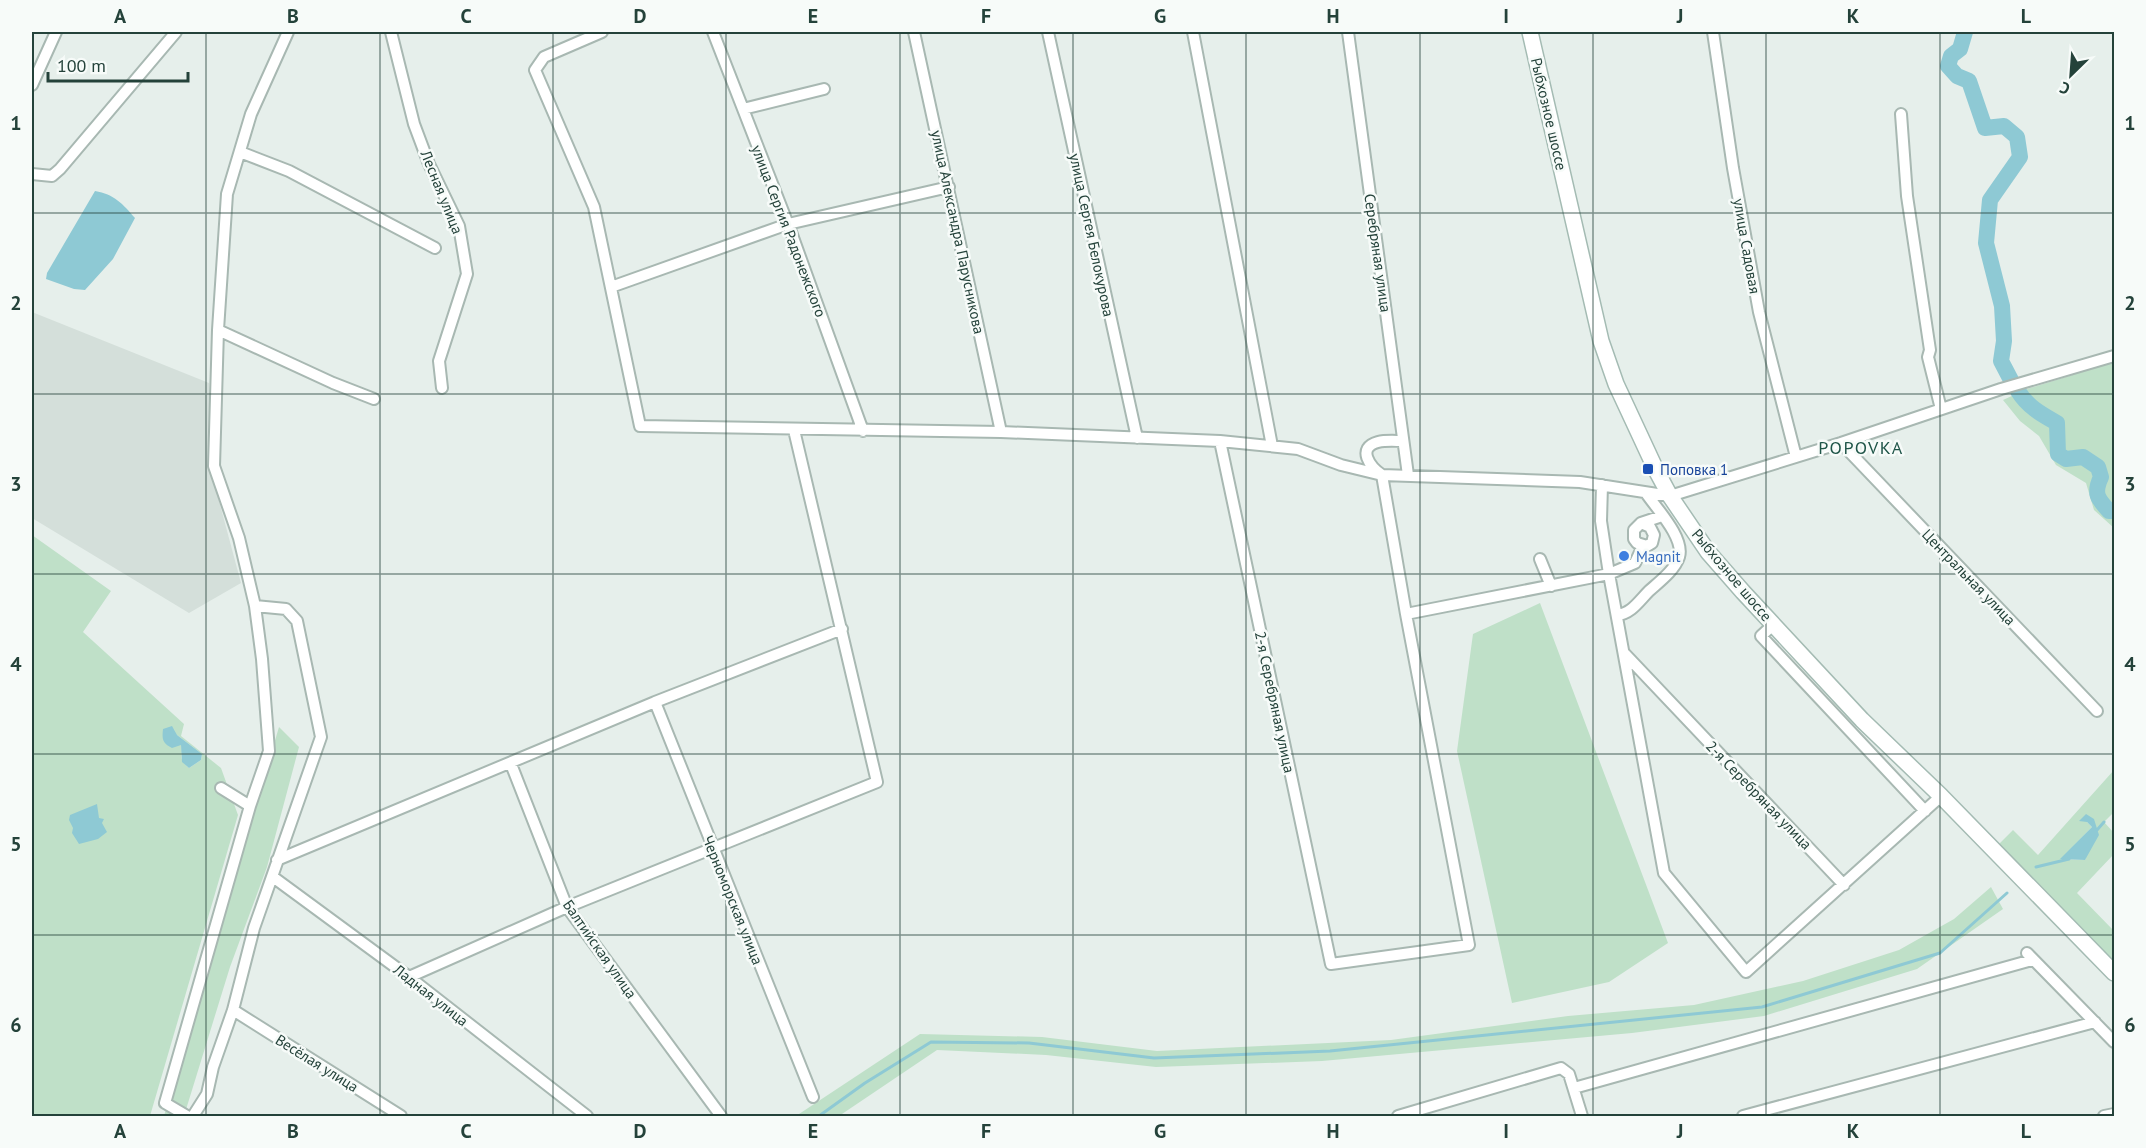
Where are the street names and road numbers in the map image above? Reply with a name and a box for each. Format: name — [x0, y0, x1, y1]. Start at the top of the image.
street label: Рыбхозное шоссе — [1527, 56, 1571, 172]
street label: улица Александра Парусникова — [927, 128, 989, 336]
street label: улица Сергия Радонежского — [747, 142, 831, 320]
street label: Лесная улица — [416, 147, 467, 237]
street label: улица Сергея Белокурова — [1065, 152, 1119, 318]
street label: Серебряная улица — [1360, 192, 1396, 314]
street label: улица Садовая — [1729, 197, 1765, 295]
street label: Рыбхозное шоссе — [1688, 525, 1776, 625]
street label: Центральная улица — [1918, 525, 2020, 629]
street label: 2-я Серебряная улица — [1251, 629, 1299, 775]
street label: 2-я Серебряная улица — [1702, 737, 1816, 853]
street label: Черноморская улица — [698, 833, 768, 967]
street label: Балтийская улица — [559, 896, 641, 1002]
street label: Ладная улица — [389, 959, 472, 1030]
street label: Весёлая улица — [272, 1030, 362, 1096]

